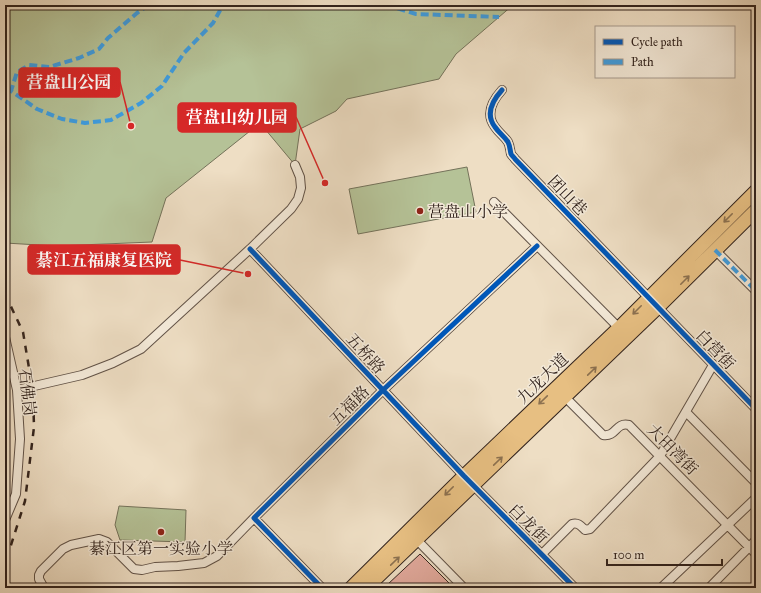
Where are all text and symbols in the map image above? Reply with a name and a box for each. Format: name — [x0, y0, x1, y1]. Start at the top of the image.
legend — [595, 26, 735, 78]
text: Cycle path — [631, 35, 683, 49]
text: Path — [631, 55, 654, 69]
callout: 营盘山公园 — [19, 68, 120, 97]
text: 营盘山公园 — [27, 72, 112, 93]
callout: 营盘山幼儿园 — [178, 103, 296, 132]
text: 营盘山幼儿园 — [186, 107, 288, 128]
street label: 团山巷 — [544, 171, 591, 219]
place label: 营盘山小学 — [428, 202, 508, 221]
marker: 营盘山小学 — [415, 206, 425, 216]
one-way arrow — [724, 213, 733, 223]
callout: 綦江五福康复医院 — [28, 245, 180, 274]
text: 綦江五福康复医院 — [35, 250, 172, 271]
one-way arrow — [680, 275, 690, 285]
one-way arrow — [632, 305, 642, 315]
street label: 白营街 — [692, 325, 739, 373]
street label: 五桥路 — [342, 329, 389, 377]
street label: 九龙大道 — [513, 349, 572, 407]
one-way arrow — [587, 366, 597, 376]
street label: 石佛岗 — [15, 367, 40, 417]
street label: 五福路 — [326, 382, 373, 429]
one-way arrow — [538, 396, 548, 405]
street label: 大田湾街 — [643, 420, 702, 479]
one-way arrow — [493, 456, 503, 466]
one-way arrow — [444, 486, 454, 496]
street label: 白龙街 — [505, 500, 552, 547]
marker: 綦江区第一实验小学 — [156, 527, 166, 537]
place label: 綦江区第一实验小学 — [89, 539, 233, 558]
scale bar — [607, 541, 722, 567]
text: 100 m — [613, 548, 644, 562]
one-way arrow — [390, 556, 400, 566]

